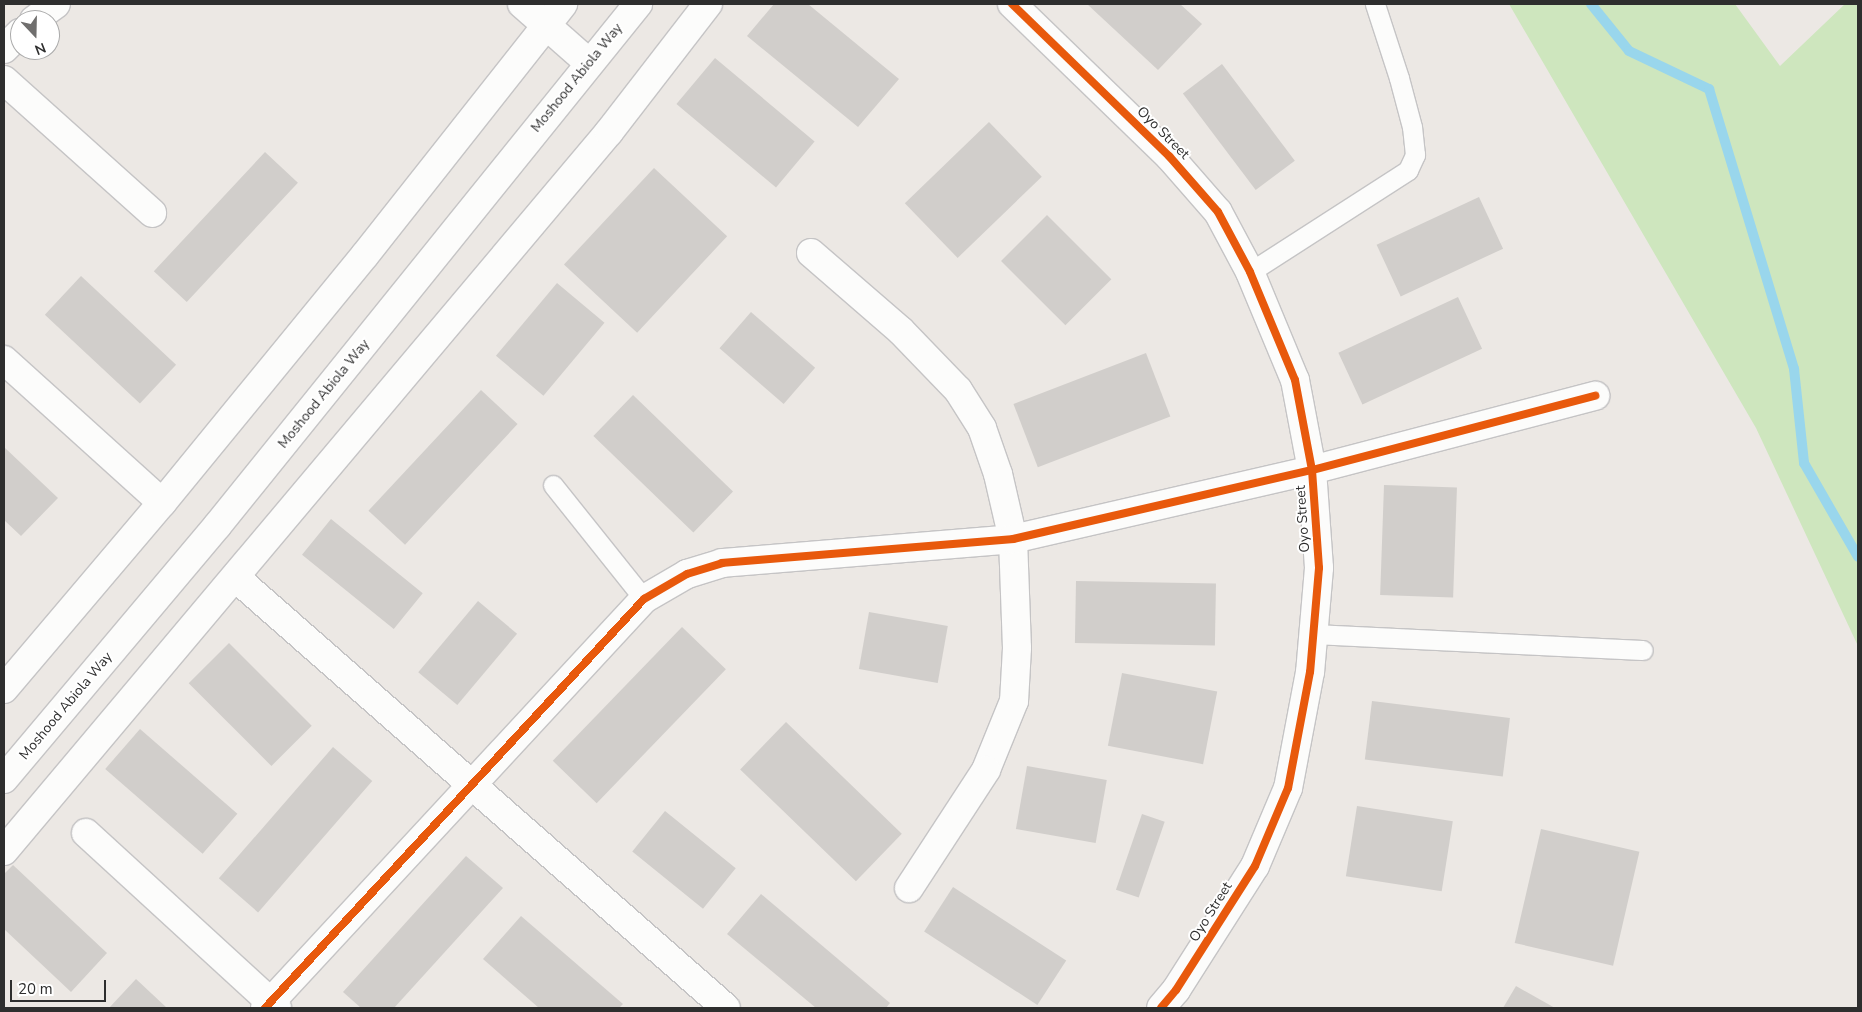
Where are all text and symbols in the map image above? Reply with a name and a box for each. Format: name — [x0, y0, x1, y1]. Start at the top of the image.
north arrow — [10, 10, 60, 60]
street label: Moshood Abiola Way — [528, 20, 626, 136]
text: N — [32, 38, 49, 59]
street label: Oyo Street — [1133, 103, 1193, 163]
street label: Moshood Abiola Way — [275, 336, 373, 452]
street label: Oyo Street — [1292, 485, 1314, 553]
street label: Moshood Abiola Way — [16, 649, 116, 763]
street label: Oyo Street — [1186, 879, 1236, 945]
scale bar — [12, 970, 109, 1002]
text: 20 m — [18, 979, 53, 999]

